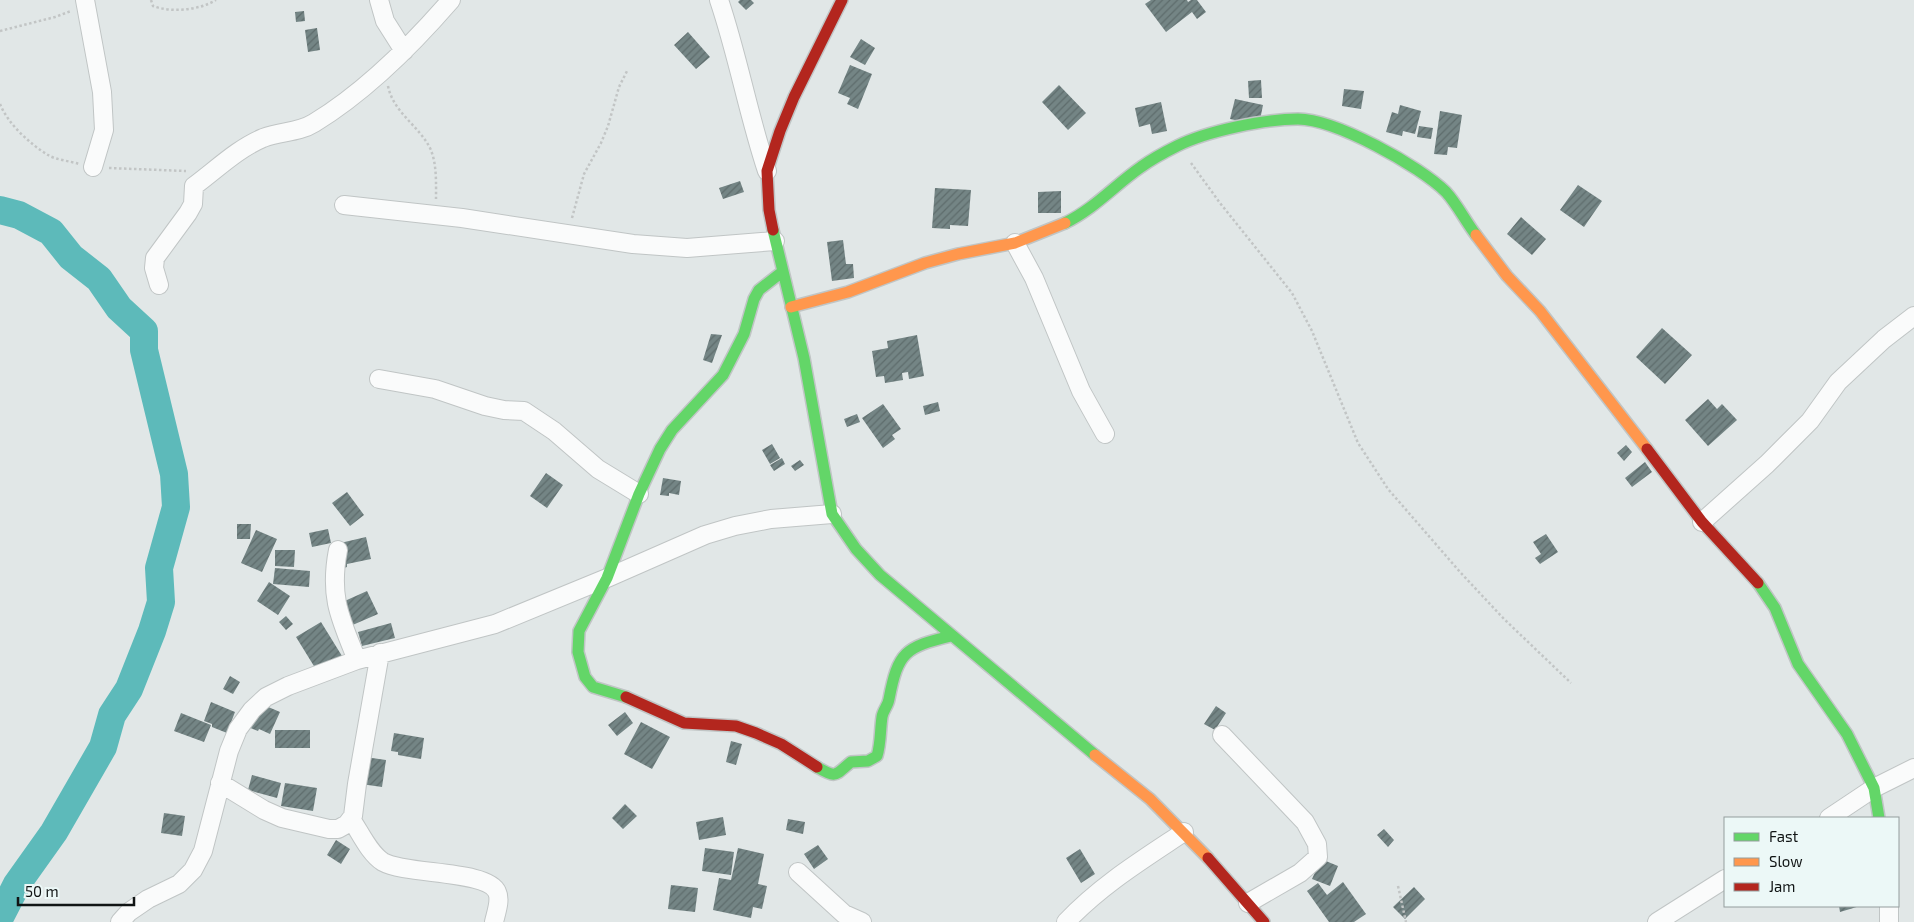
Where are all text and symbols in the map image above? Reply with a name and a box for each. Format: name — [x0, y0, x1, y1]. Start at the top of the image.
legend — [1724, 817, 1899, 907]
text: Fast — [1769, 827, 1799, 845]
text: Slow — [1769, 852, 1803, 870]
scale bar — [18, 874, 134, 906]
text: Jam — [1769, 877, 1795, 895]
text: 50 m — [25, 882, 59, 900]

